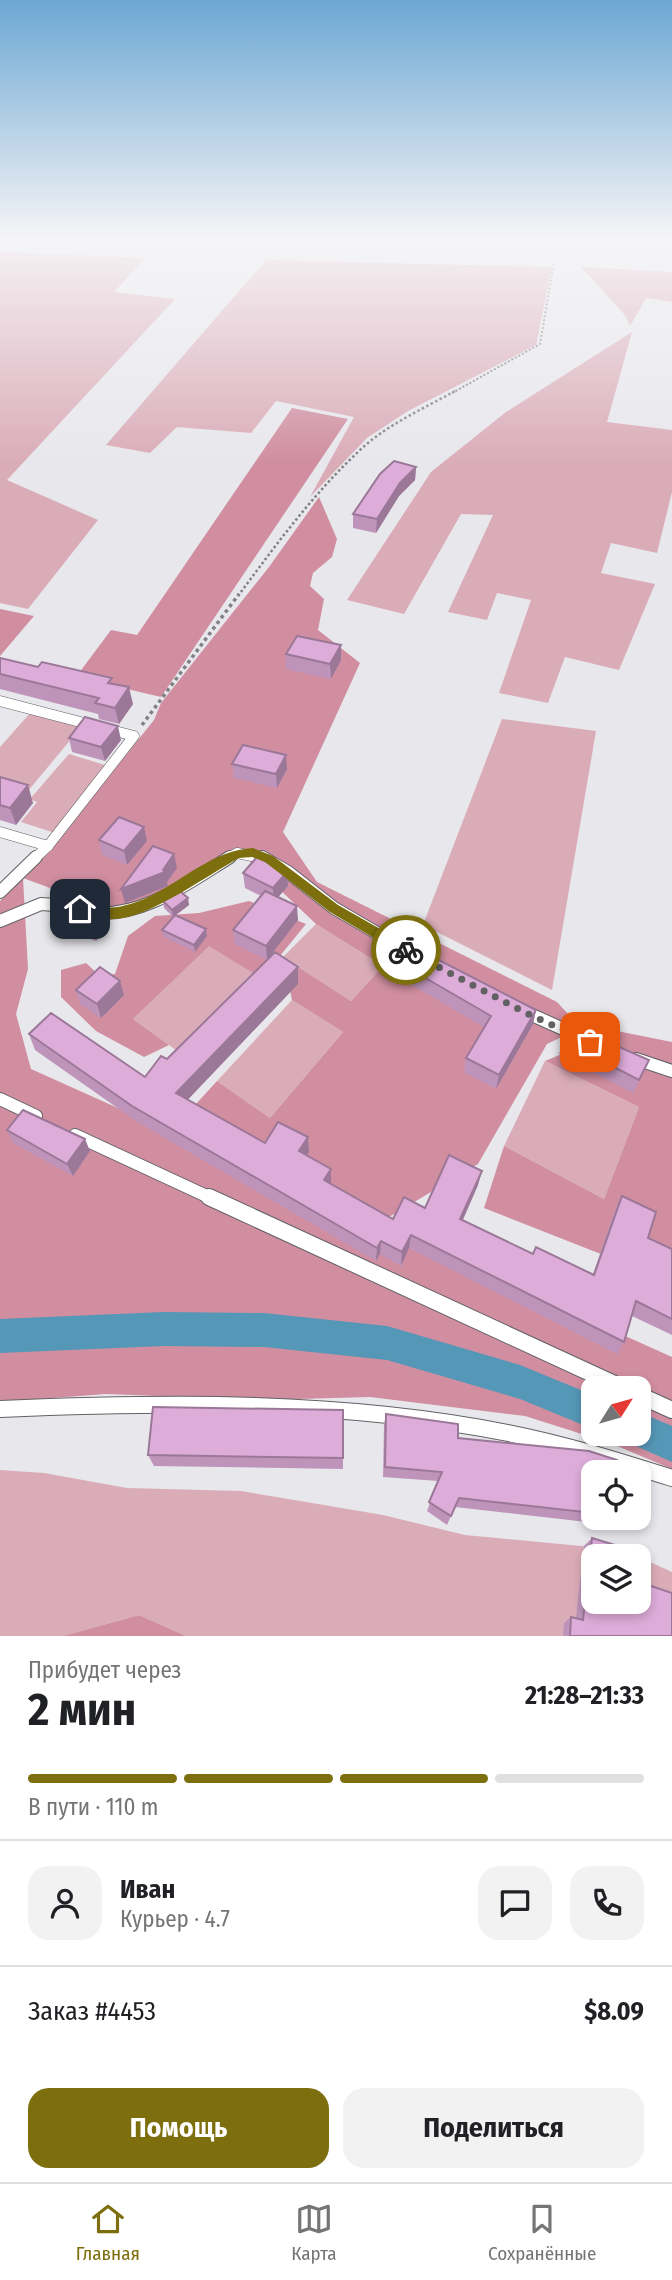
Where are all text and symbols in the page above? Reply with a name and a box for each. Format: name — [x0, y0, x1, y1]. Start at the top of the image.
pin — [50, 879, 110, 939]
icon: home — [61, 890, 99, 928]
courier — [371, 915, 441, 985]
icon: bike — [387, 931, 425, 969]
pin — [560, 1012, 620, 1072]
icon: bag — [571, 1023, 609, 1061]
north arrow — [581, 1376, 651, 1446]
map controls — [581, 1376, 651, 1614]
button: locate — [581, 1460, 651, 1530]
button: layers — [581, 1544, 651, 1614]
text: Прибудет через — [28, 1656, 181, 1684]
text: 21:28–21:33 — [525, 1680, 644, 1711]
text: 2 мин — [28, 1682, 136, 1737]
text: В пути · 110 m — [28, 1793, 159, 1821]
button: person — [28, 1866, 102, 1940]
button: chat — [478, 1866, 552, 1940]
button: phone — [570, 1866, 644, 1940]
text: Иван — [120, 1874, 175, 1905]
text: Курьер · 4.7 — [120, 1905, 230, 1933]
text: Заказ #4453 — [28, 1996, 156, 2027]
text: $8.09 — [584, 1996, 644, 2027]
button: Помощь — [28, 2088, 329, 2168]
button: Поделиться — [343, 2088, 644, 2168]
tab: Главная — [76, 2200, 140, 2265]
tab: Карта — [291, 2200, 337, 2265]
tab: Сохранённые — [488, 2200, 596, 2265]

